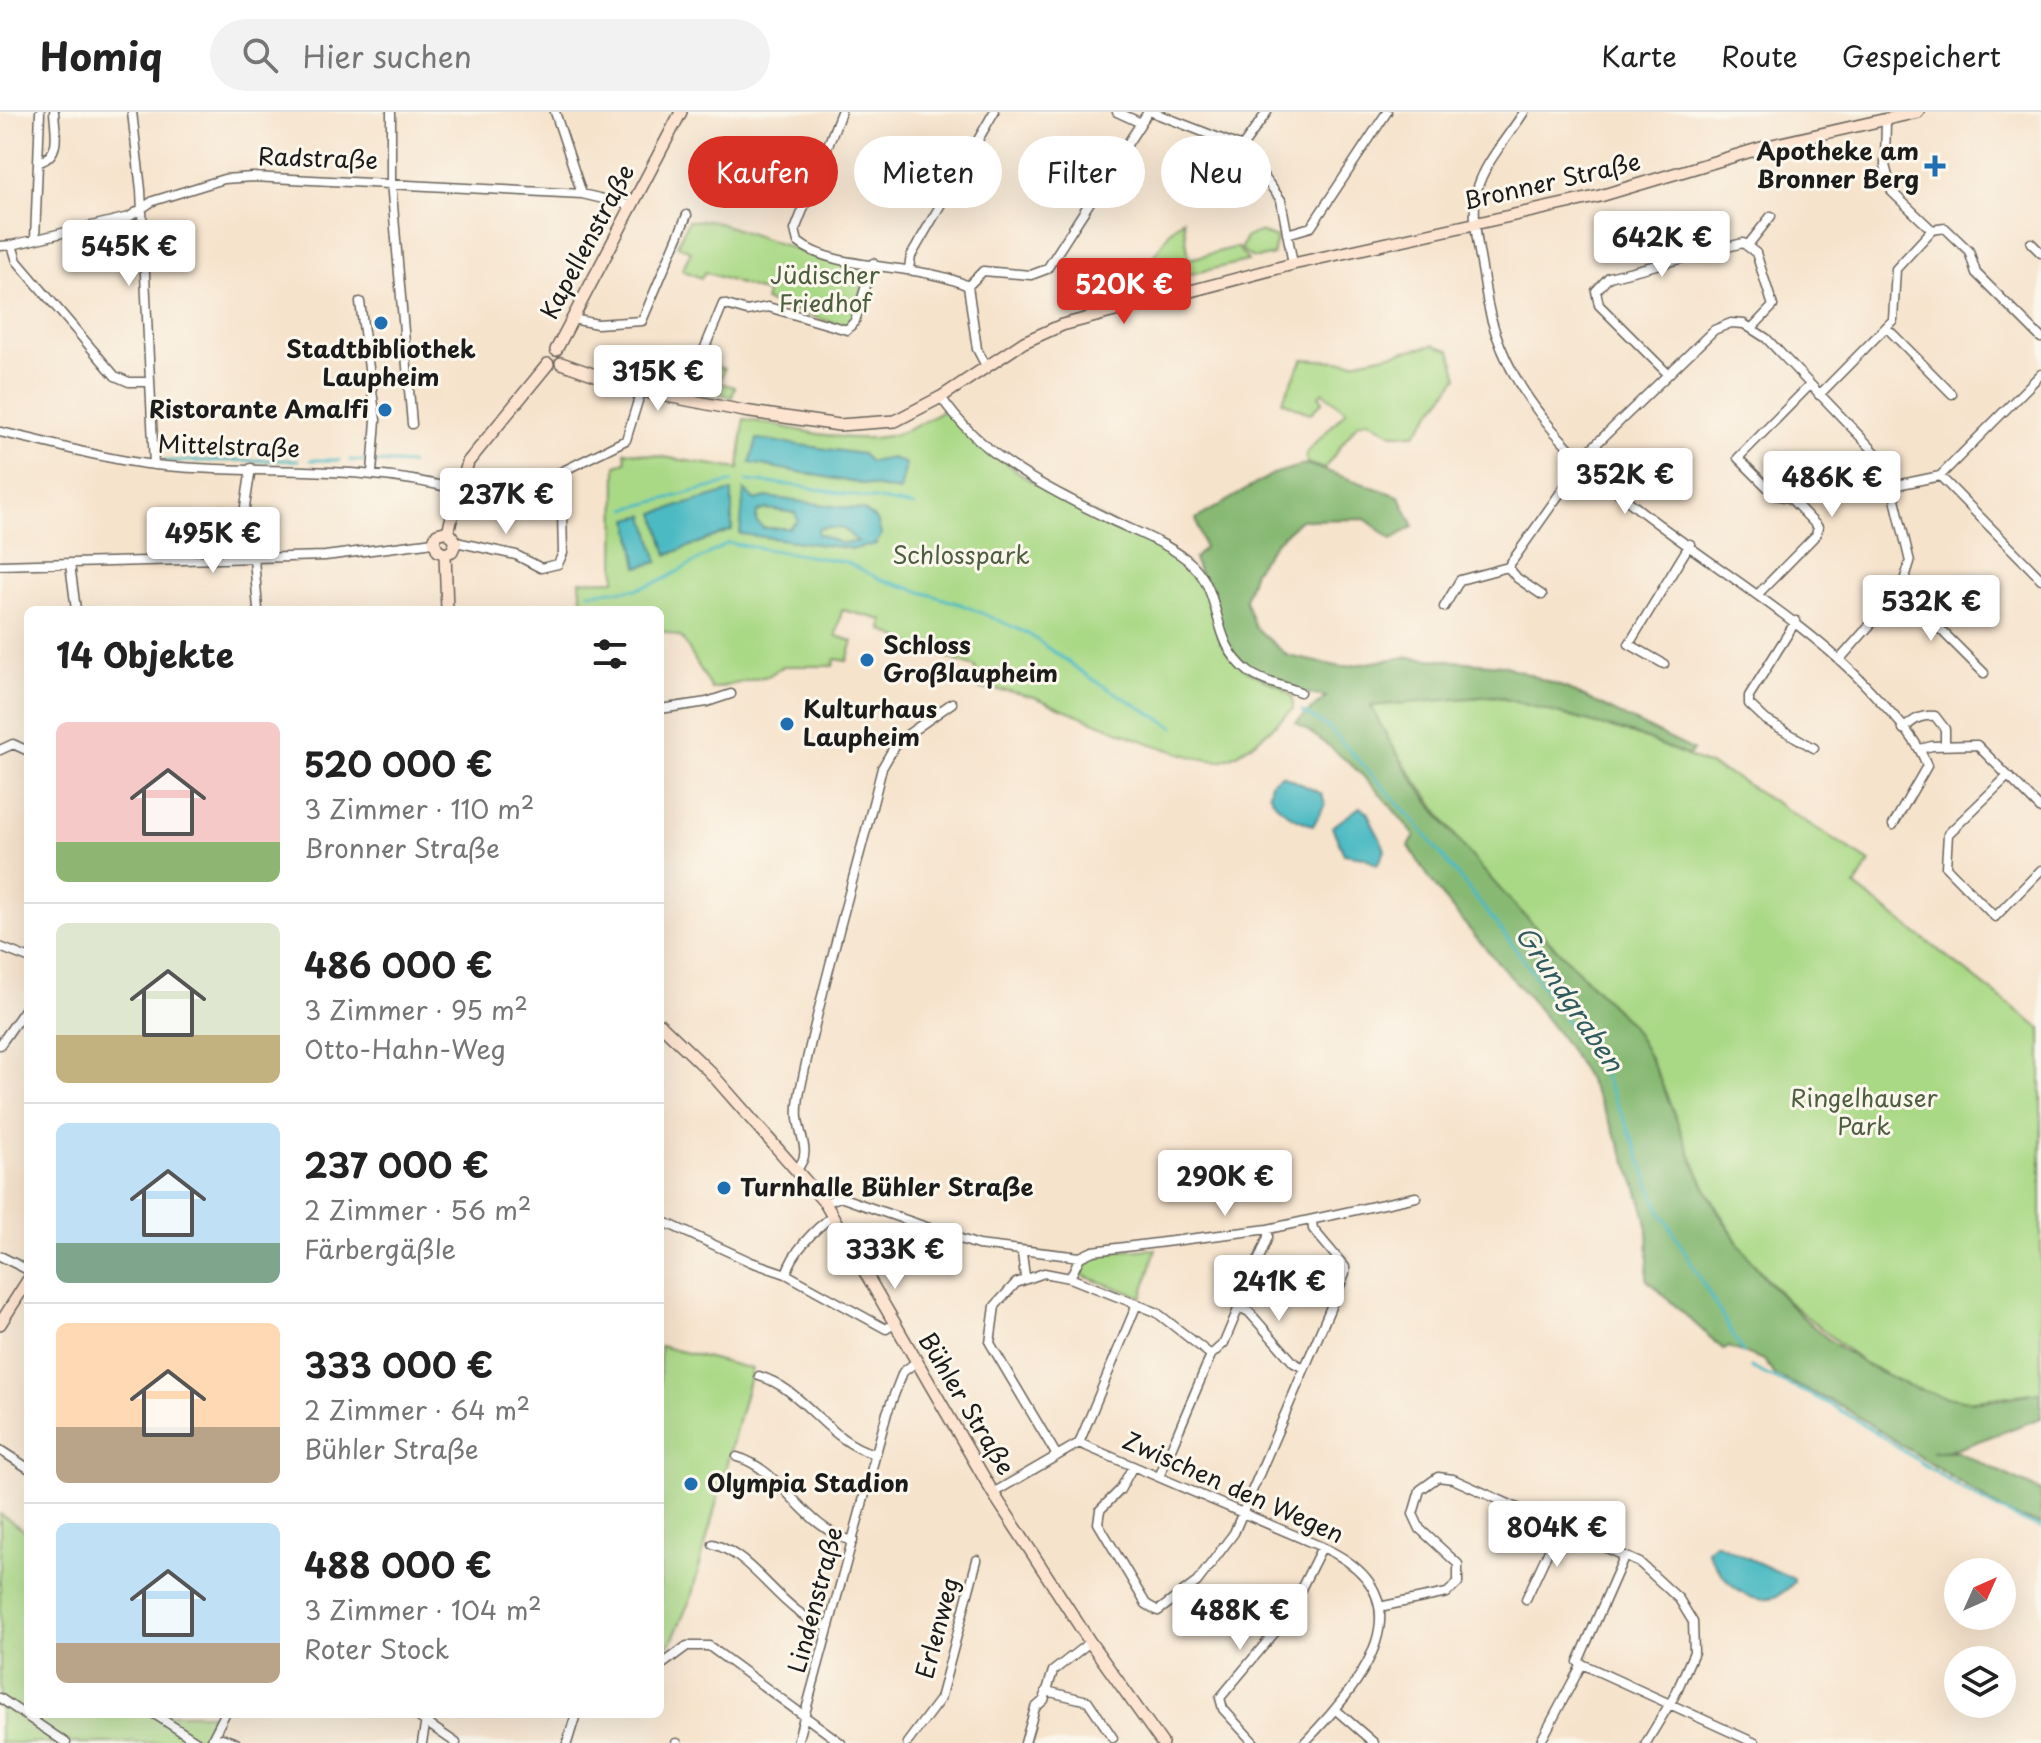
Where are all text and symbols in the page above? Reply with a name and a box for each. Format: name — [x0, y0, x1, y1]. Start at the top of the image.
search box — [210, 19, 770, 91]
text: Homiq — [40, 27, 162, 84]
icon: search — [238, 33, 282, 77]
text: Hier suchen — [302, 33, 472, 78]
text: Karte — [1601, 34, 1677, 77]
text: Route — [1721, 34, 1798, 77]
text: Gespeichert — [1842, 34, 2001, 77]
place label: Apotheke am Bronner Berg — [1757, 132, 1919, 196]
chip: Kaufen — [688, 136, 838, 208]
chip: Mieten — [854, 136, 1002, 208]
chip: Filter — [1018, 136, 1145, 208]
chip: Neu — [1161, 136, 1271, 208]
street label: Radstraße — [257, 137, 379, 177]
street label: Bronner Straße — [1459, 142, 1644, 218]
street label: Kapellenstraße — [530, 157, 642, 325]
marker: Apotheke am Bronner Berg — [1926, 157, 1944, 175]
pin: 642K € — [1597, 211, 1727, 279]
text: 642K € — [1612, 217, 1712, 256]
pin: 545K € — [64, 220, 194, 288]
text: 545K € — [80, 226, 178, 265]
park label: Jüdischer Friedhof — [770, 256, 881, 320]
pin: 520K € — [1059, 258, 1189, 326]
text: 520K € — [1075, 264, 1173, 303]
marker: Stadtbibliothek Laupheim — [372, 314, 390, 332]
place label: Stadtbibliothek Laupheim — [286, 330, 476, 394]
pin: 315K € — [593, 345, 723, 413]
text: 315K € — [612, 351, 704, 390]
place label: Ristorante Amalfi — [149, 390, 369, 426]
marker: Ristorante Amalfi — [376, 401, 394, 419]
street label: Mittelstraße — [157, 425, 301, 465]
pin: 352K € — [1560, 448, 1690, 516]
pin: 486K € — [1767, 451, 1897, 519]
text: 352K € — [1576, 454, 1674, 493]
text: 486K € — [1781, 457, 1883, 496]
pin: 237K € — [441, 468, 571, 536]
text: 237K € — [458, 474, 554, 513]
pin: 495K € — [148, 507, 278, 575]
text: 495K € — [165, 513, 261, 552]
park label: Schlosspark — [892, 536, 1030, 572]
pin: 532K € — [1866, 575, 1996, 643]
text: 532K € — [1881, 581, 1981, 620]
place label: Schloss Großlaupheim — [883, 626, 1058, 690]
text: 14 Objekte — [56, 628, 234, 680]
icon: filters — [588, 632, 632, 676]
marker: Schloss Großlaupheim — [858, 651, 876, 669]
place label: Kulturhaus Laupheim — [803, 690, 937, 754]
marker: Kulturhaus Laupheim — [778, 715, 796, 733]
text: 520 000 € — [304, 737, 493, 789]
icon: home — [120, 754, 216, 850]
text: 3 Zimmer · 110 m² — [304, 789, 534, 828]
text: Bronner Straße — [304, 828, 500, 867]
water label: Grundgraben — [1507, 917, 1635, 1080]
text: 486 000 € — [304, 938, 493, 990]
icon: home — [120, 955, 216, 1051]
text: 3 Zimmer · 95 m² — [304, 990, 528, 1029]
text: Otto-Hahn-Weg — [304, 1029, 506, 1068]
park label: Ringelhauser Park — [1790, 1079, 1939, 1143]
text: 237 000 € — [304, 1138, 489, 1190]
pin: 290K € — [1160, 1150, 1290, 1218]
icon: home — [120, 1155, 216, 1251]
text: 290K € — [1176, 1156, 1274, 1195]
place label: Turnhalle Bühler Straße — [740, 1168, 1033, 1204]
marker: Turnhalle Bühler Straße — [715, 1179, 733, 1197]
text: 2 Zimmer · 56 m² — [304, 1190, 531, 1229]
pin: 333K € — [830, 1223, 960, 1291]
text: Färbergäßle — [304, 1229, 456, 1268]
text: 333K € — [845, 1229, 945, 1268]
pin: 241K € — [1214, 1255, 1344, 1323]
text: 241K € — [1232, 1261, 1326, 1300]
street label: Bühler Straße — [911, 1325, 1025, 1481]
text: 333 000 € — [304, 1338, 493, 1390]
icon: home — [120, 1355, 216, 1451]
text: 2 Zimmer · 64 m² — [304, 1390, 530, 1429]
street label: Zwischen den Wegen — [1118, 1421, 1350, 1551]
text: Bühler Straße — [304, 1429, 479, 1468]
place label: Olympia Stadion — [707, 1464, 909, 1500]
marker: Olympia Stadion — [682, 1475, 700, 1493]
pin: 804K € — [1492, 1501, 1622, 1569]
text: 804K € — [1506, 1507, 1608, 1546]
street label: Lindenstraße — [777, 1522, 851, 1677]
text: 488 000 € — [304, 1538, 492, 1590]
icon: home — [120, 1555, 216, 1651]
north arrow — [1944, 1558, 2016, 1630]
map controls — [1944, 1558, 2016, 1718]
street label: Erlenweg — [905, 1573, 967, 1682]
pin: 488K € — [1175, 1584, 1305, 1652]
text: 3 Zimmer · 104 m² — [304, 1590, 542, 1629]
text: 488K € — [1190, 1590, 1290, 1629]
text: Roter Stock — [304, 1629, 449, 1668]
button: layers — [1944, 1646, 2016, 1718]

